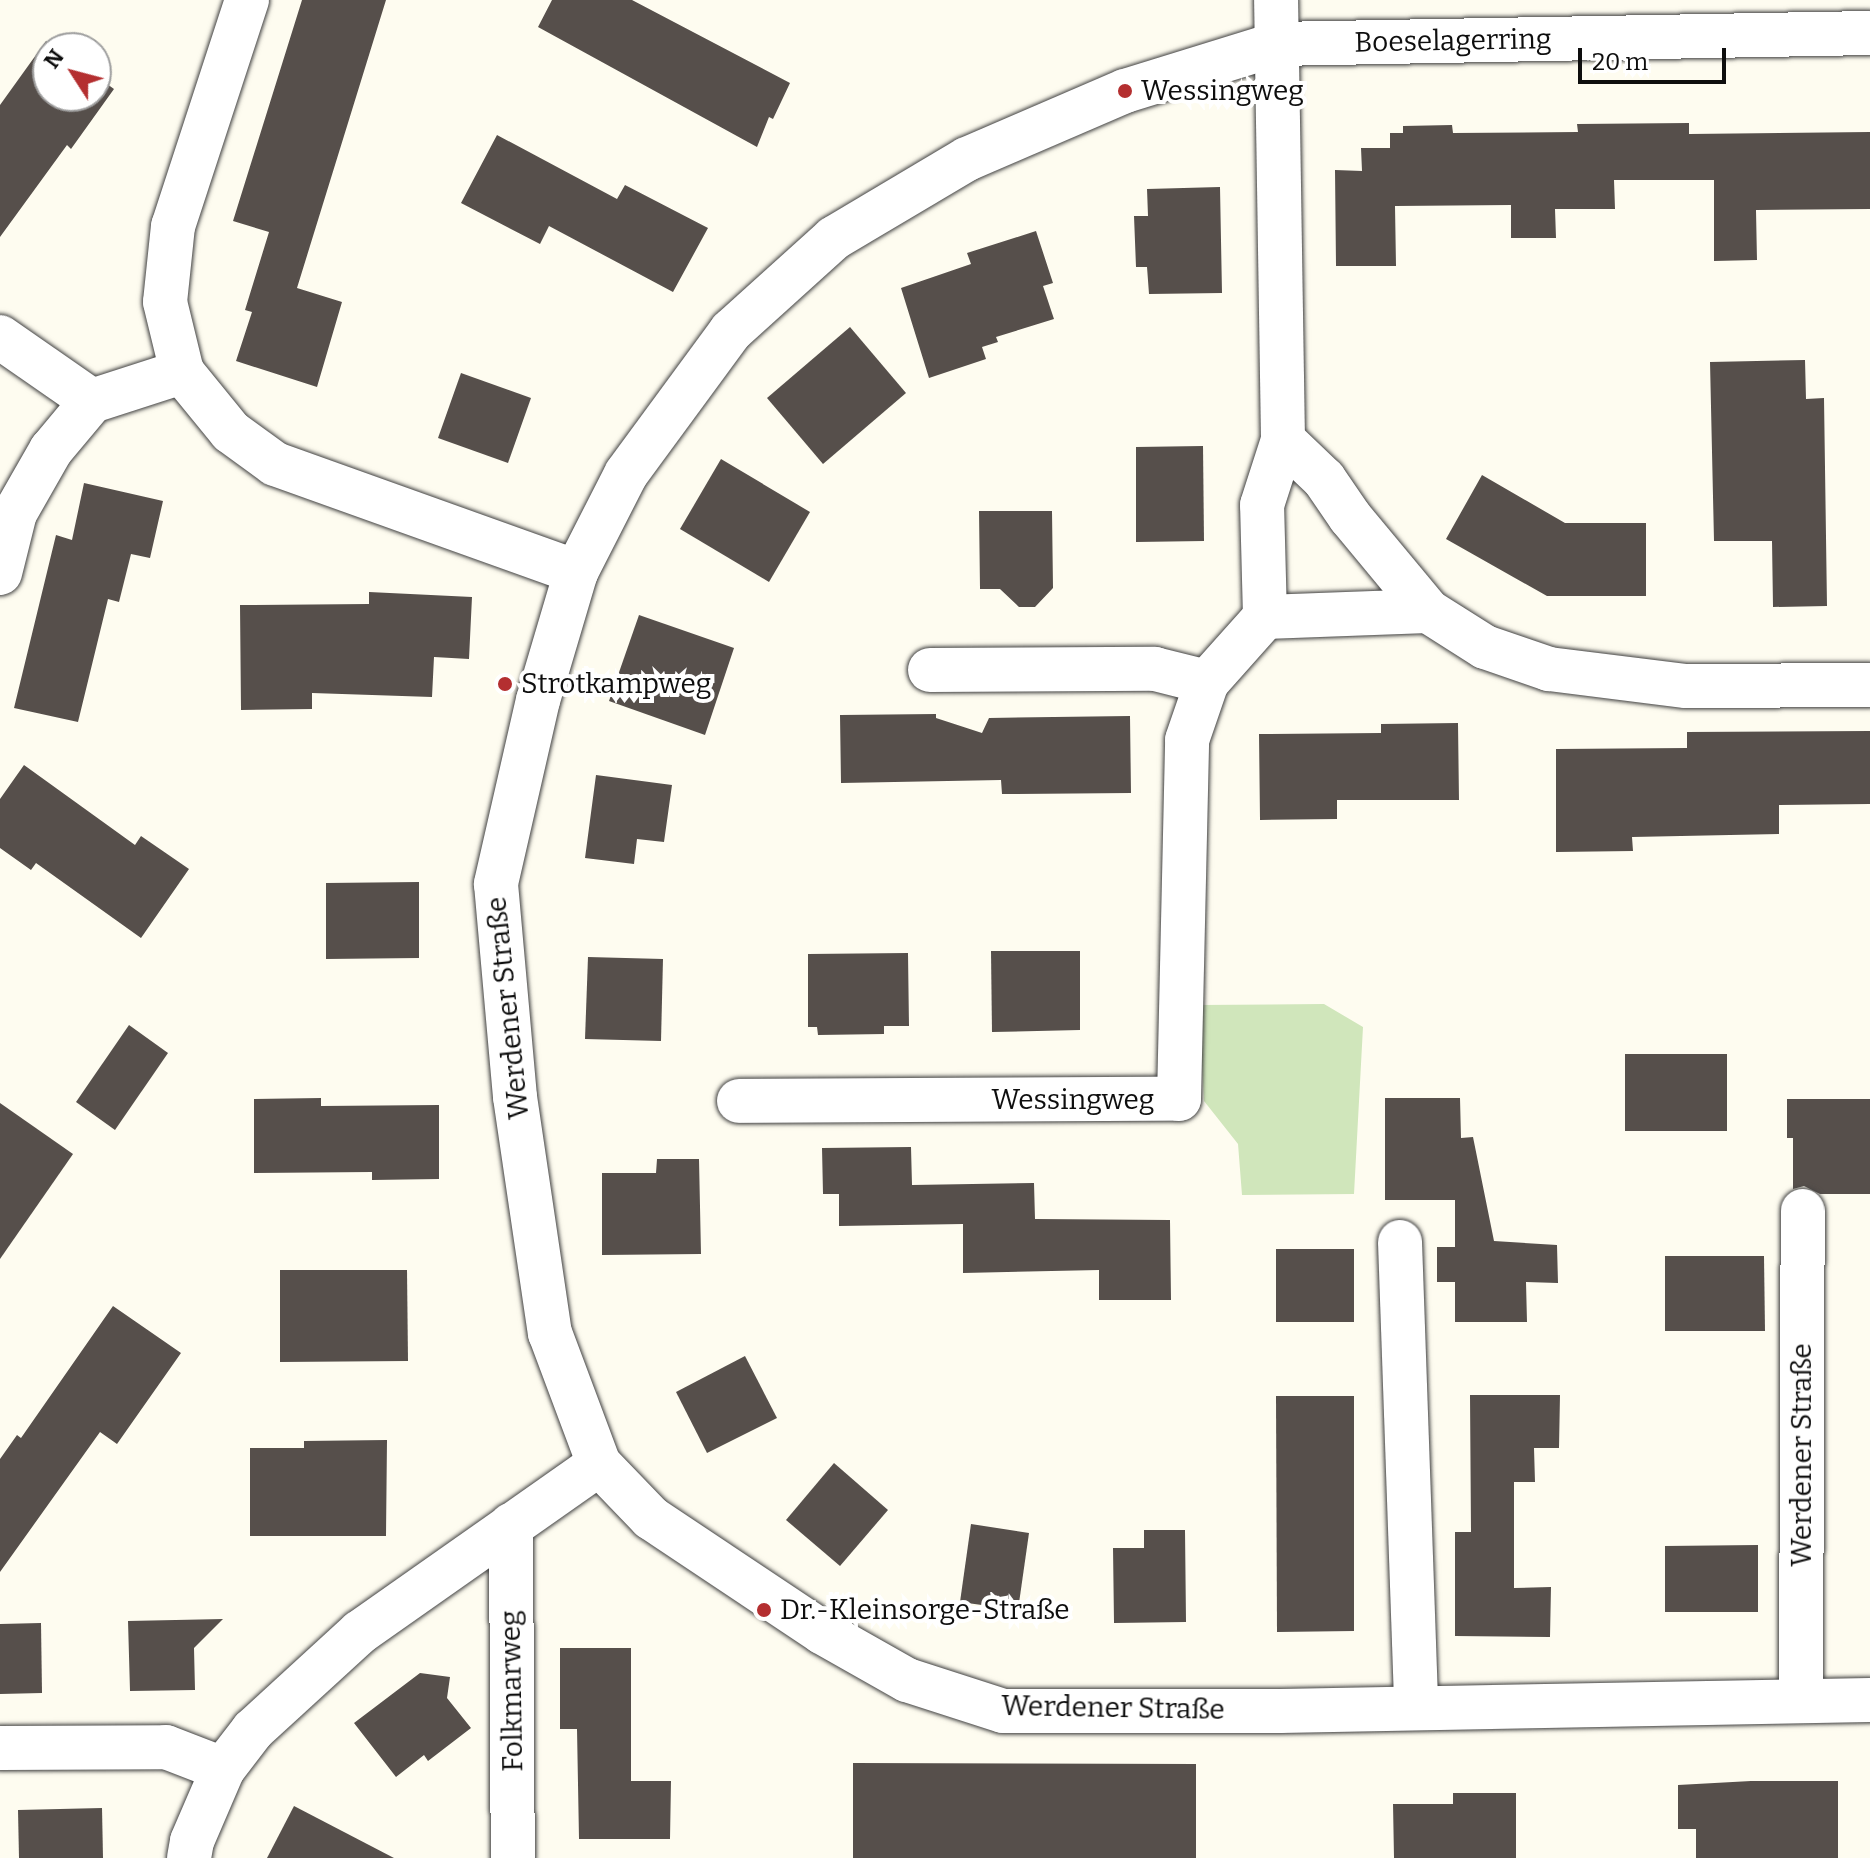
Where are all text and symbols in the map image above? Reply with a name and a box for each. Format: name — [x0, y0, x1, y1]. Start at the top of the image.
street label: Boeselagerring — [1354, 22, 1552, 60]
north arrow — [32, 32, 112, 112]
scale bar — [1582, 32, 1730, 82]
text: N — [38, 44, 70, 74]
text: 20 m — [1592, 48, 1648, 76]
place label: Wessingweg — [1141, 74, 1304, 108]
marker: Wessingweg — [1116, 82, 1134, 100]
place label: Strotkampweg — [521, 667, 711, 701]
marker: Strotkampweg — [496, 675, 514, 693]
street label: Werdener Straße — [480, 895, 536, 1121]
street label: Wessingweg — [992, 1083, 1154, 1117]
street label: Werdener Straße — [1785, 1343, 1819, 1567]
place label: Dr.-Kleinsorge-Straße — [780, 1593, 1070, 1627]
marker: Dr.-Kleinsorge-Straße — [755, 1601, 773, 1619]
street label: Folkmarweg — [494, 1610, 530, 1772]
street label: Werdener Straße — [1001, 1689, 1225, 1727]

